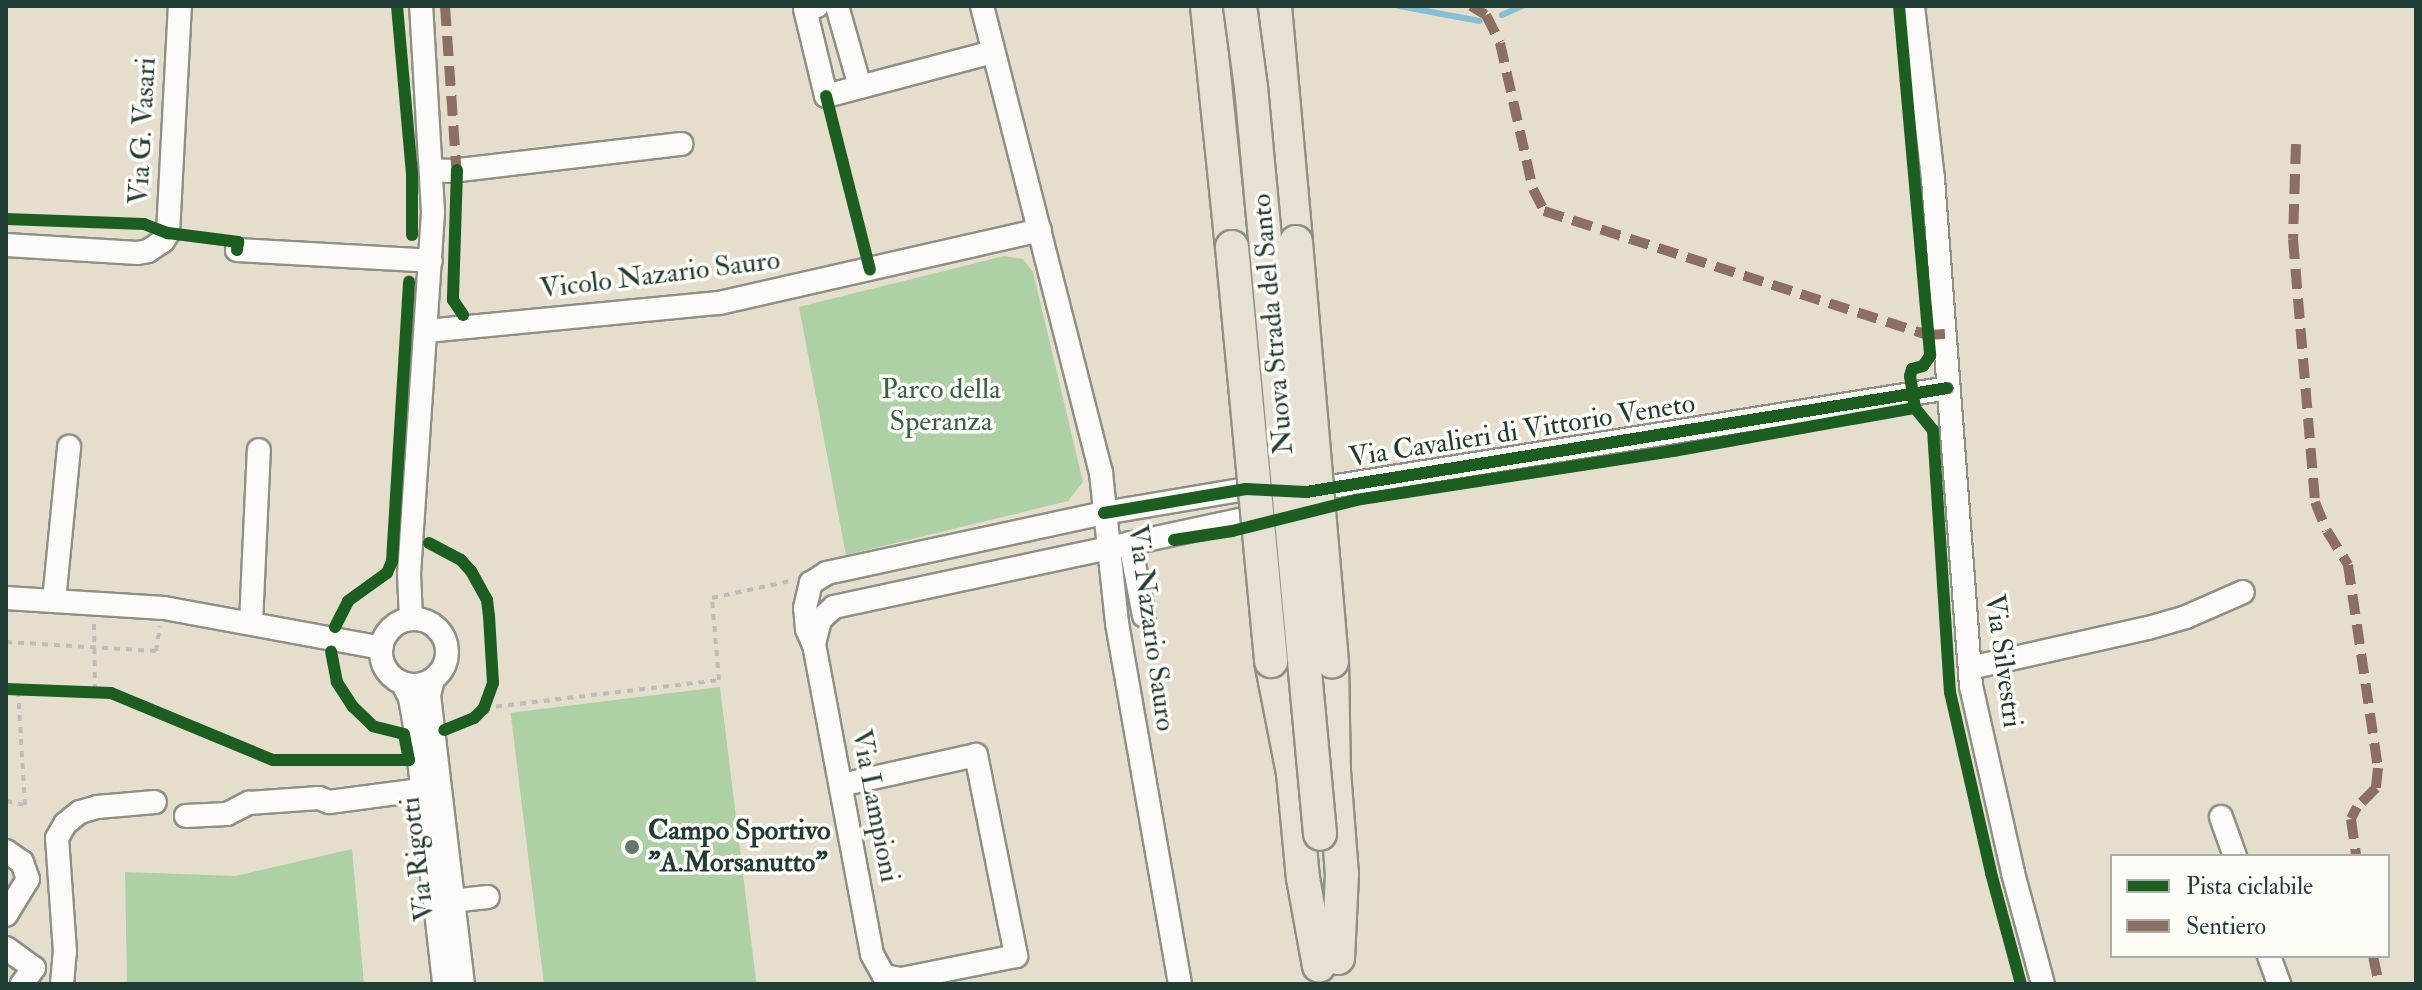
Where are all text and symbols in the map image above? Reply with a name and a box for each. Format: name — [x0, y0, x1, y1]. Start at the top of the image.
street label: Via G. Vasari — [122, 57, 164, 205]
street label: Nuova Strada del Santo — [1245, 192, 1301, 456]
street label: Vicolo Nazario Sauro — [538, 244, 782, 306]
park label: Parco della Speranza — [881, 373, 1001, 439]
street label: Via Cavalieri di Vittorio Veneto — [1347, 387, 1697, 475]
street label: Via Nazario Sauro — [1120, 523, 1182, 733]
street label: Via Silvestri — [1977, 592, 2029, 730]
street label: Via Lampioni — [844, 727, 906, 885]
street label: Via Rigotti — [394, 795, 442, 923]
place label: Campo Sportivo "A.Morsanutto" — [648, 814, 830, 880]
marker: Campo Sportivo "A.Morsanutto" — [623, 838, 641, 856]
legend — [2110, 854, 2390, 958]
text: Pista ciclabile — [2186, 871, 2313, 902]
text: Sentiero — [2186, 911, 2266, 942]

